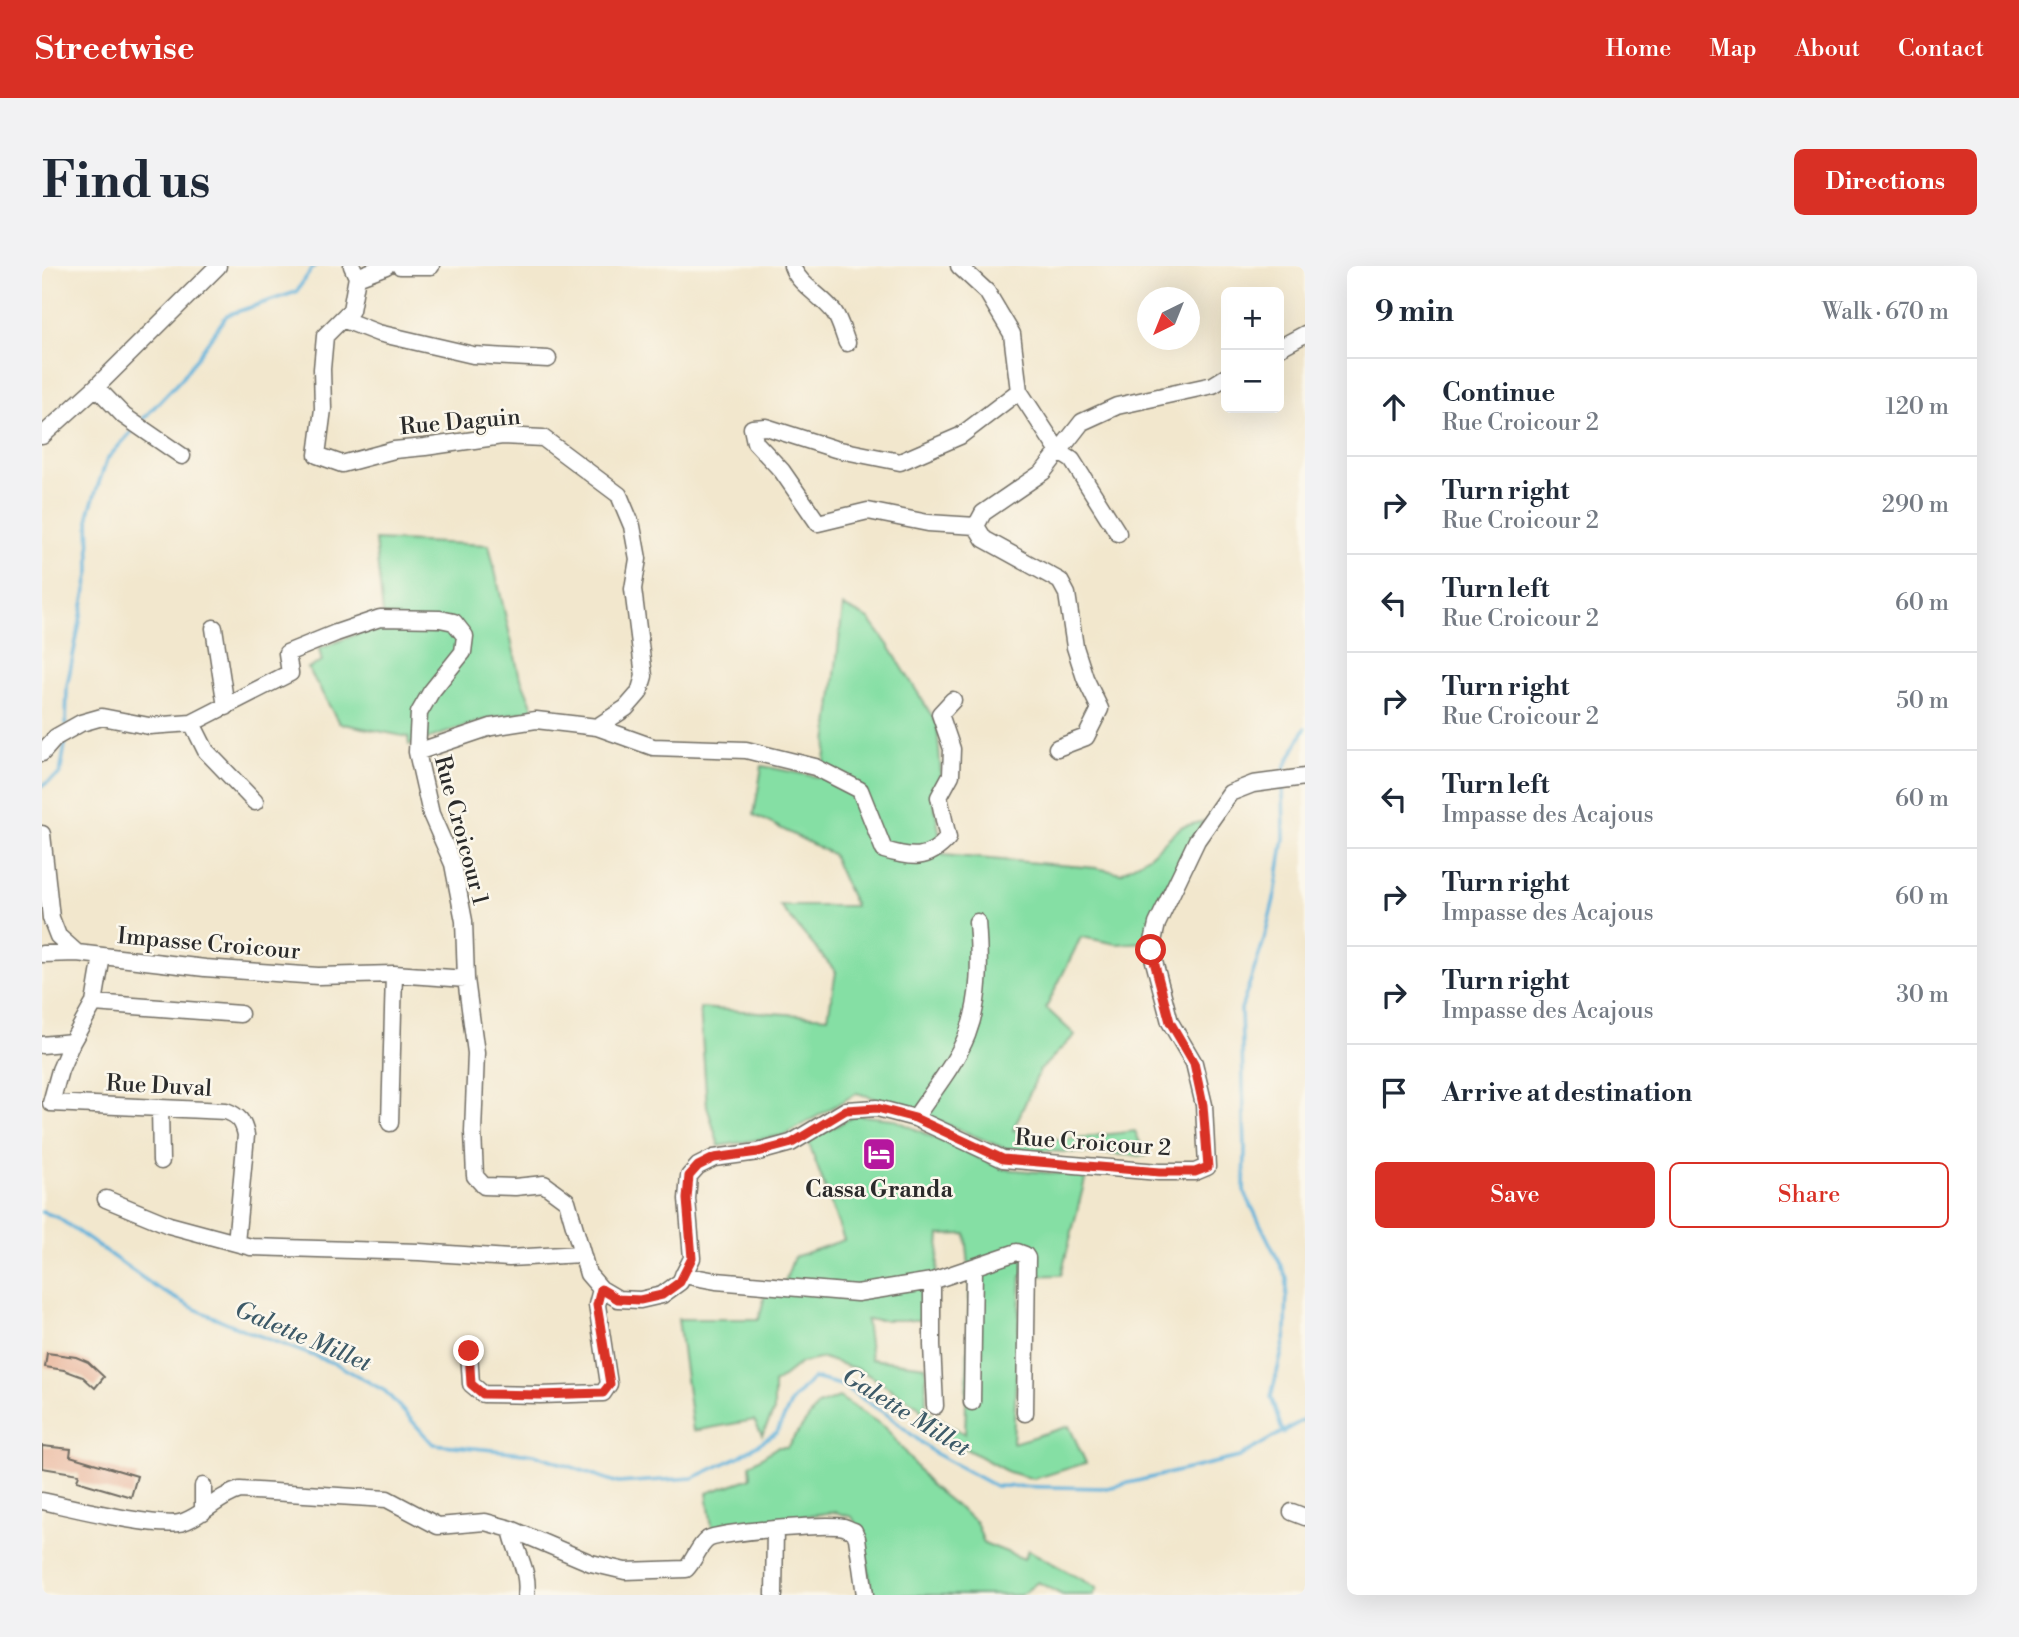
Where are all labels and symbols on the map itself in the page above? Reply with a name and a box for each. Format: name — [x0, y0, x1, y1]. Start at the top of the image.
north arrow — [1137, 287, 1200, 350]
street label: Rue Daguin — [399, 403, 522, 441]
street label: Rue Croicour 1 — [428, 752, 494, 908]
street label: Impasse Croicour — [116, 922, 302, 966]
route start — [1135, 934, 1166, 965]
street label: Rue Duval — [105, 1069, 213, 1103]
street label: Rue Croicour 2 — [1014, 1124, 1172, 1162]
hotel icon: Cassa Granda — [860, 1135, 898, 1173]
place label: Cassa Granda — [805, 1176, 953, 1204]
water label: Galette Millet — [230, 1295, 376, 1380]
route end — [453, 1335, 484, 1366]
water label: Galette Millet — [836, 1362, 976, 1465]

